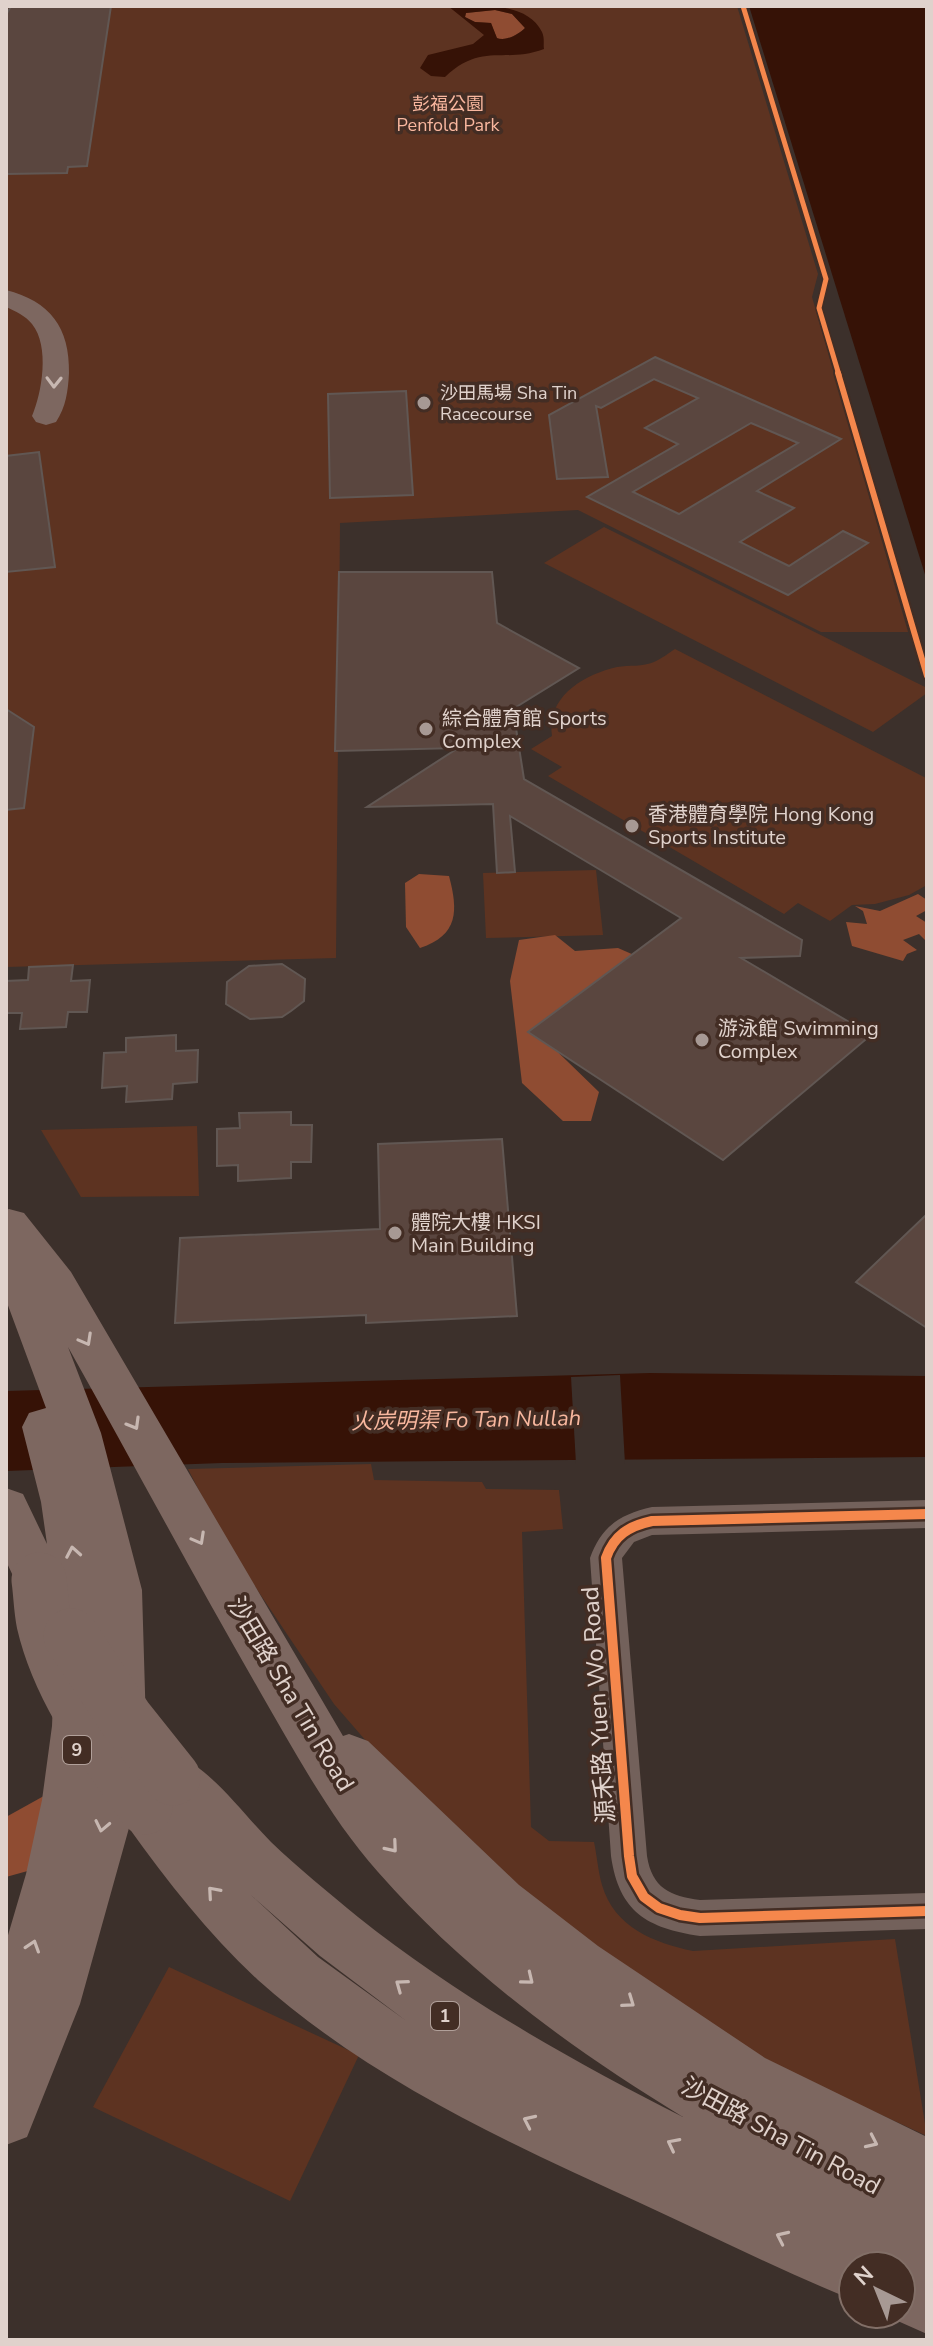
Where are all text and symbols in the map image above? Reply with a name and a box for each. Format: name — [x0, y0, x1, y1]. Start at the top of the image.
park label: 彭福公園 Penfold Park — [397, 92, 500, 137]
one-way arrow — [46, 376, 63, 389]
place label: 沙田馬場 Sha Tin Racecourse — [440, 381, 577, 426]
marker: 沙田馬場 Sha Tin Racecourse — [415, 394, 433, 412]
place label: 綜合體育館 Sports Complex — [442, 705, 607, 755]
marker: 綜合體育館 Sports Complex — [417, 720, 435, 738]
place label: 香港體育學院 Hong Kong Sports Institute — [648, 801, 874, 851]
marker: 香港體育學院 Hong Kong Sports Institute — [623, 817, 641, 835]
place label: 游泳館 Swimming Complex — [718, 1015, 879, 1065]
marker: 游泳館 Swimming Complex — [693, 1031, 711, 1049]
place label: 體院大樓 HKSI Main Building — [411, 1209, 541, 1259]
marker: 體院大樓 HKSI Main Building — [386, 1224, 404, 1242]
one-way arrow — [76, 1331, 92, 1346]
water label: 火炭明渠 Fo Tan Nullah — [351, 1403, 581, 1437]
one-way arrow — [124, 1415, 140, 1430]
one-way arrow — [189, 1530, 204, 1545]
one-way arrow — [66, 1546, 83, 1559]
street label: 源禾路 Yuen Wo Road — [574, 1586, 622, 1824]
street label: 沙田路 Sha Tin Road — [220, 1591, 362, 1797]
road number: 9 — [63, 1736, 91, 1764]
one-way arrow — [94, 1819, 111, 1833]
one-way arrow — [382, 1838, 397, 1853]
one-way arrow — [208, 1886, 223, 1901]
one-way arrow — [23, 1940, 39, 1954]
one-way arrow — [519, 1969, 533, 1984]
one-way arrow — [395, 1980, 409, 1995]
one-way arrow — [621, 1992, 635, 2007]
road number: 1 — [431, 2002, 459, 2030]
street label: 沙田路 Sha Tin Road — [676, 2070, 886, 2202]
one-way arrow — [523, 2115, 538, 2131]
one-way arrow — [864, 2132, 878, 2148]
one-way arrow — [666, 2139, 681, 2154]
one-way arrow — [776, 2231, 790, 2247]
north arrow — [837, 2250, 917, 2330]
text: N — [848, 2260, 880, 2293]

